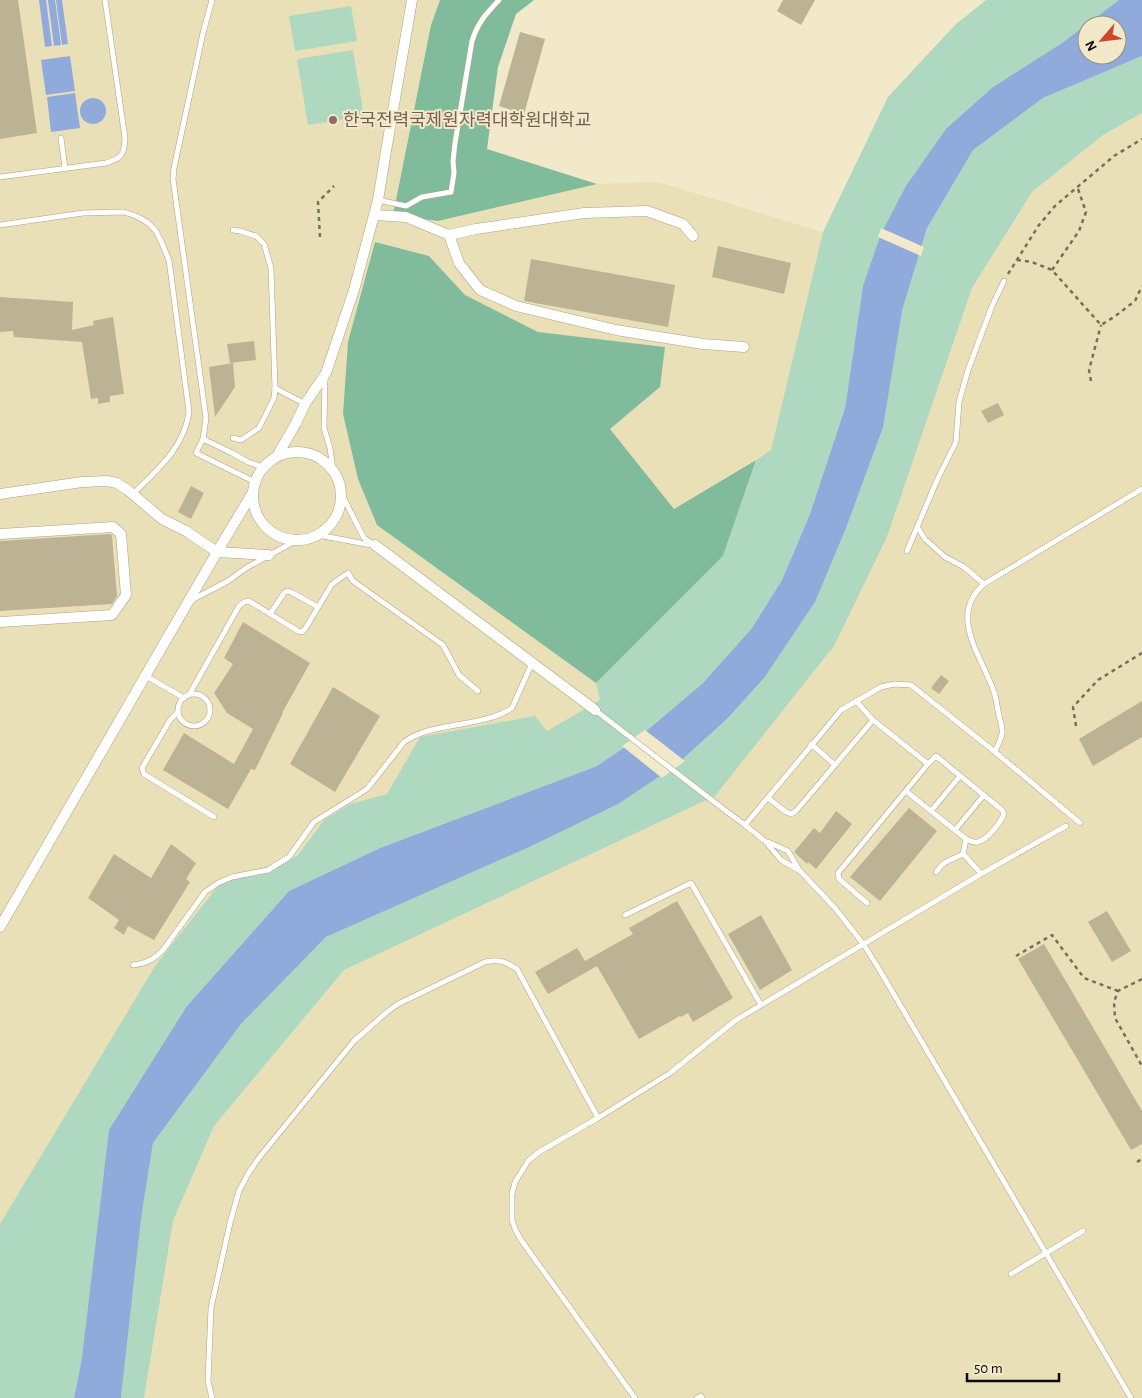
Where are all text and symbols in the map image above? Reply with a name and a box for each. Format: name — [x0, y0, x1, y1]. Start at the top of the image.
north arrow — [1077, 15, 1127, 65]
text: N — [1083, 38, 1100, 53]
place label: 한국전력국제원자력대학원대학교 — [343, 110, 591, 130]
marker: 한국전력국제원자력대학원대학교 — [327, 114, 339, 126]
scale bar — [967, 1350, 1060, 1382]
text: 50 m — [974, 1361, 1003, 1376]

